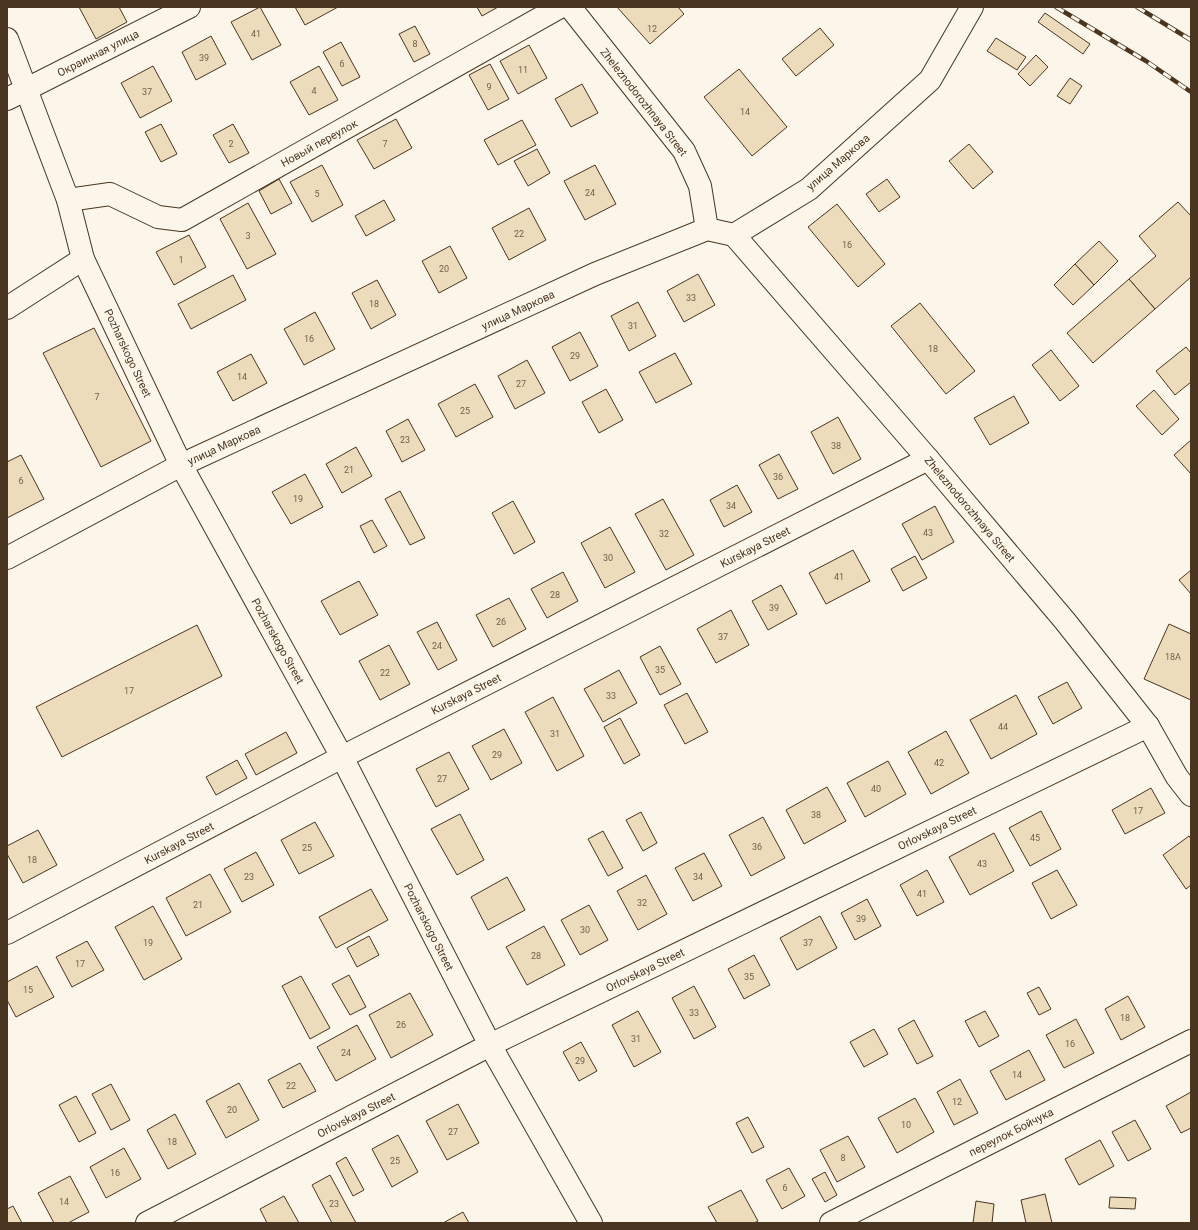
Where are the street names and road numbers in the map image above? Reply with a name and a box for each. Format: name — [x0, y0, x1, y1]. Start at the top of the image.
street label: Окраинная улица — [55, 27, 141, 80]
street label: Zheleznodorozhnaya Street — [597, 46, 690, 159]
street label: Новый переулок — [279, 117, 360, 170]
street label: улица Маркова — [804, 132, 872, 193]
street label: улица Маркова — [480, 288, 557, 333]
street label: Pozharskogo Street — [101, 307, 154, 400]
street label: улица Маркова — [186, 423, 263, 468]
street label: Zheleznodorozhnaya Street — [922, 454, 1018, 565]
street label: Kurskaya Street — [718, 524, 793, 571]
street label: Pozharskogo Street — [249, 596, 307, 687]
street label: Kurskaya Street — [429, 671, 504, 718]
street label: Orlovskaya Street — [896, 804, 979, 853]
street label: Kurskaya Street — [142, 820, 216, 867]
street label: Pozharskogo Street — [401, 882, 456, 973]
street label: Orlovskaya Street — [604, 946, 687, 995]
street label: Orlovskaya Street — [315, 1090, 398, 1141]
street label: переулок Бойчука — [967, 1106, 1056, 1159]

